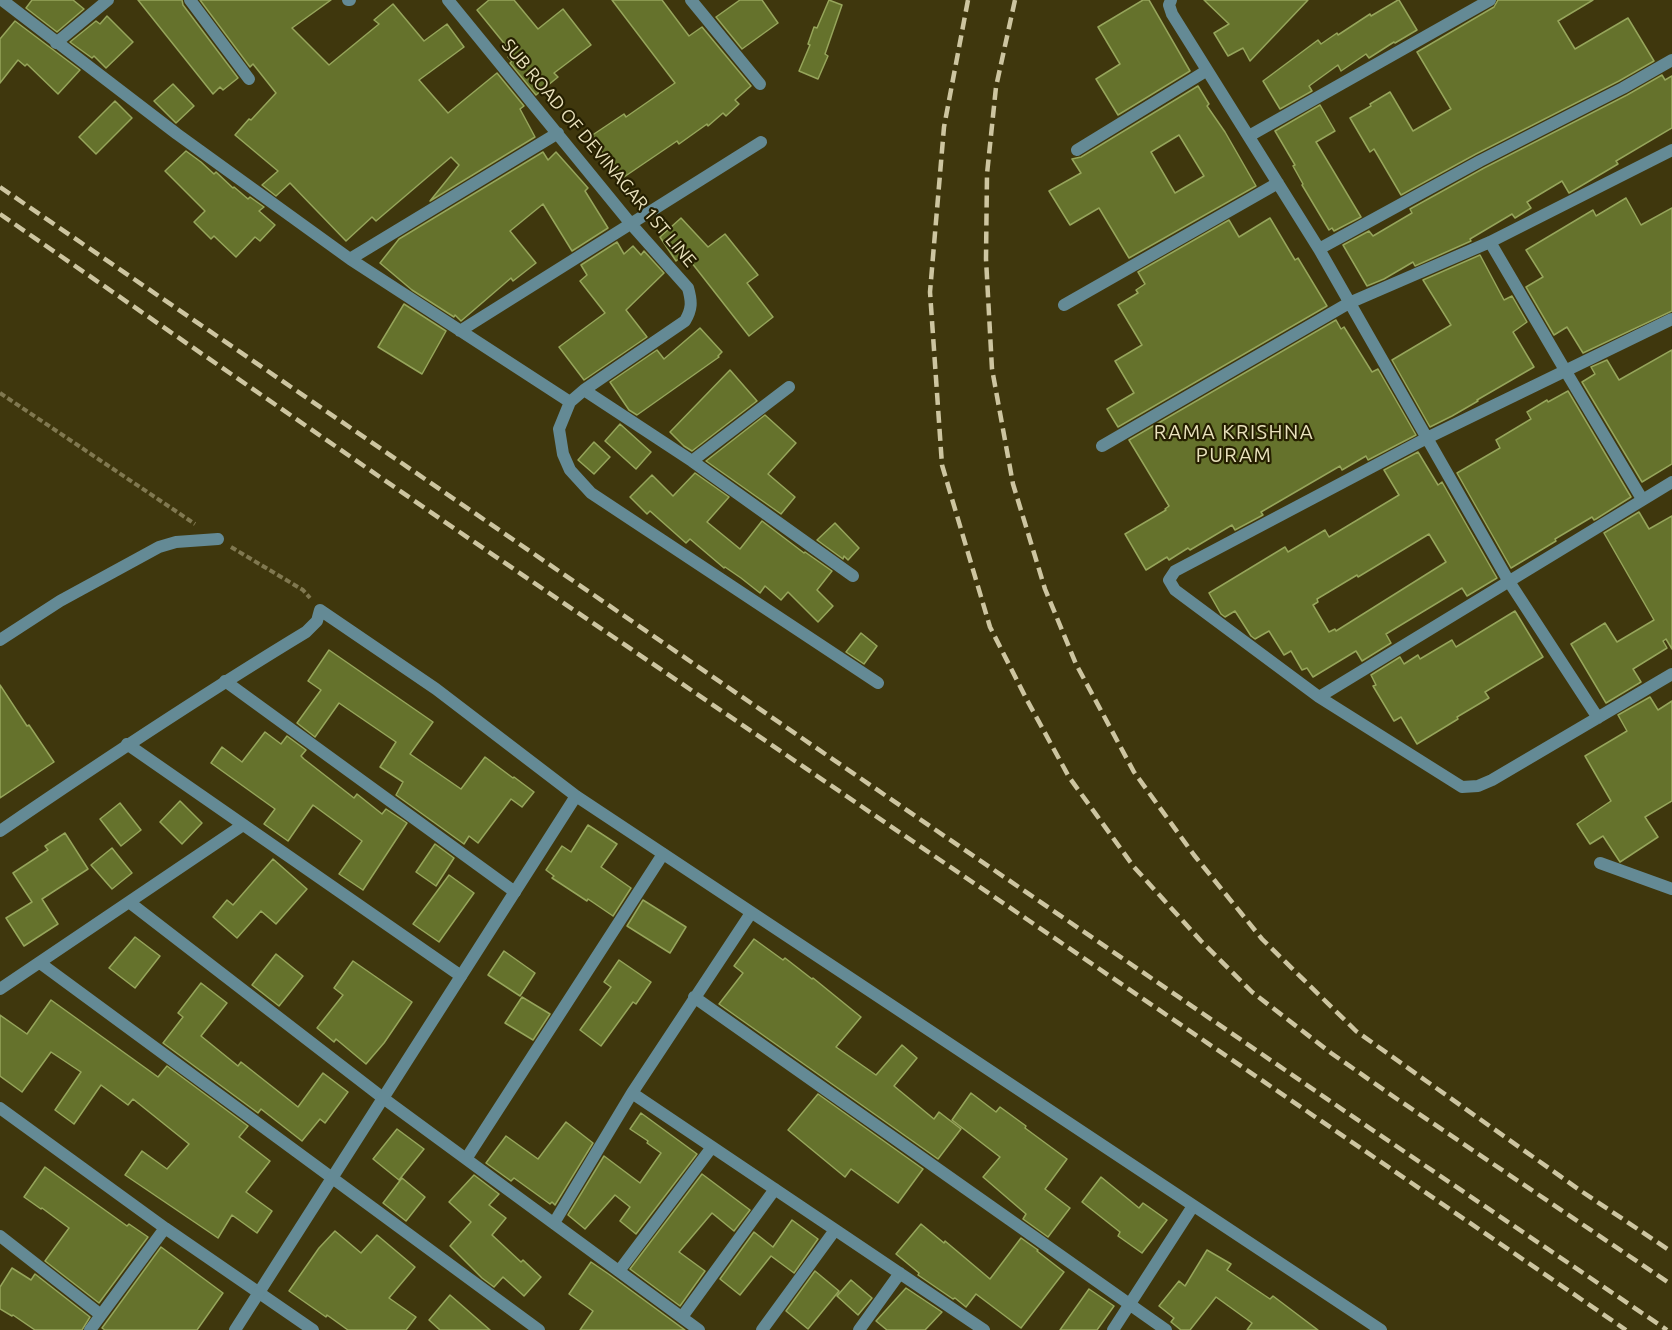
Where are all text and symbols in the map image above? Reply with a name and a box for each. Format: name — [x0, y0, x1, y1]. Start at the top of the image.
street label: SUB ROAD OF DEVINAGAR 1ST LINE — [497, 35, 701, 271]
district label: RAMA KRISHNA PURAM — [1154, 420, 1314, 467]

